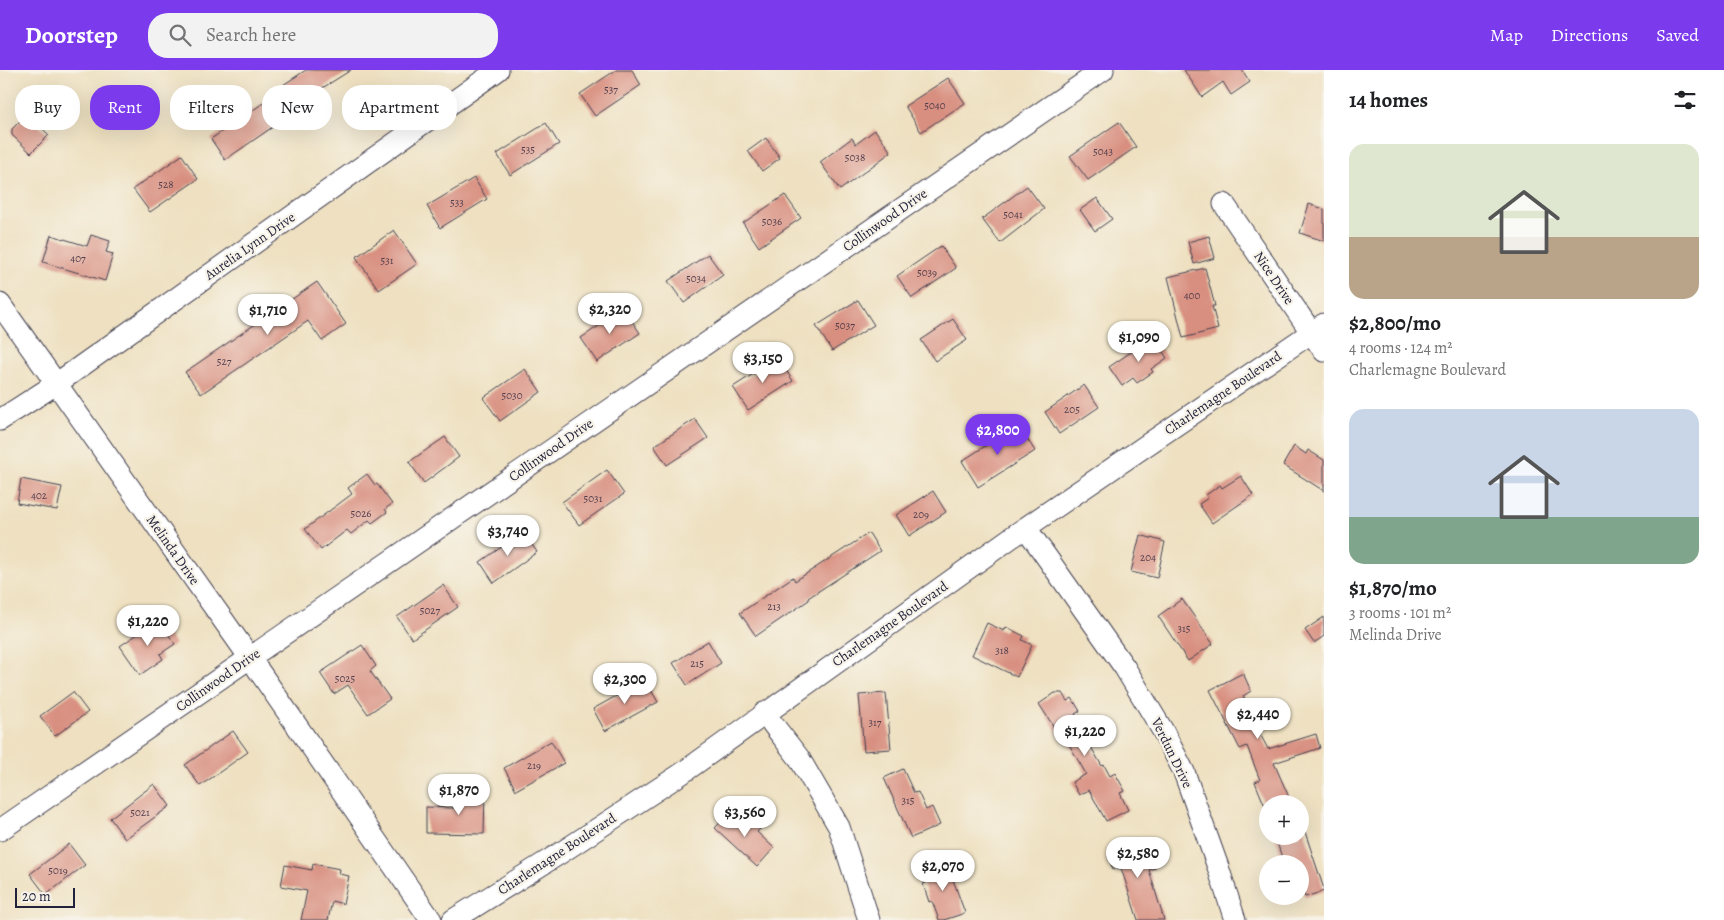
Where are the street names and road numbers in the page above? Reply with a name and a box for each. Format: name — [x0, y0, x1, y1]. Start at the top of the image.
street label: Collinwood Drive — [839, 184, 931, 256]
street label: Aurelia Lynn Drive — [200, 208, 299, 285]
street label: Nice Drive — [1249, 248, 1299, 308]
street label: Charlemagne Boulevard — [1161, 346, 1286, 439]
street label: Collinwood Drive — [505, 414, 597, 486]
street label: Melinda Drive — [142, 511, 204, 589]
street label: Charlemagne Boulevard — [828, 577, 952, 671]
street label: Collinwood Drive — [172, 644, 264, 716]
street label: Verdun Drive — [1146, 714, 1197, 791]
street label: Charlemagne Boulevard — [494, 808, 620, 899]

